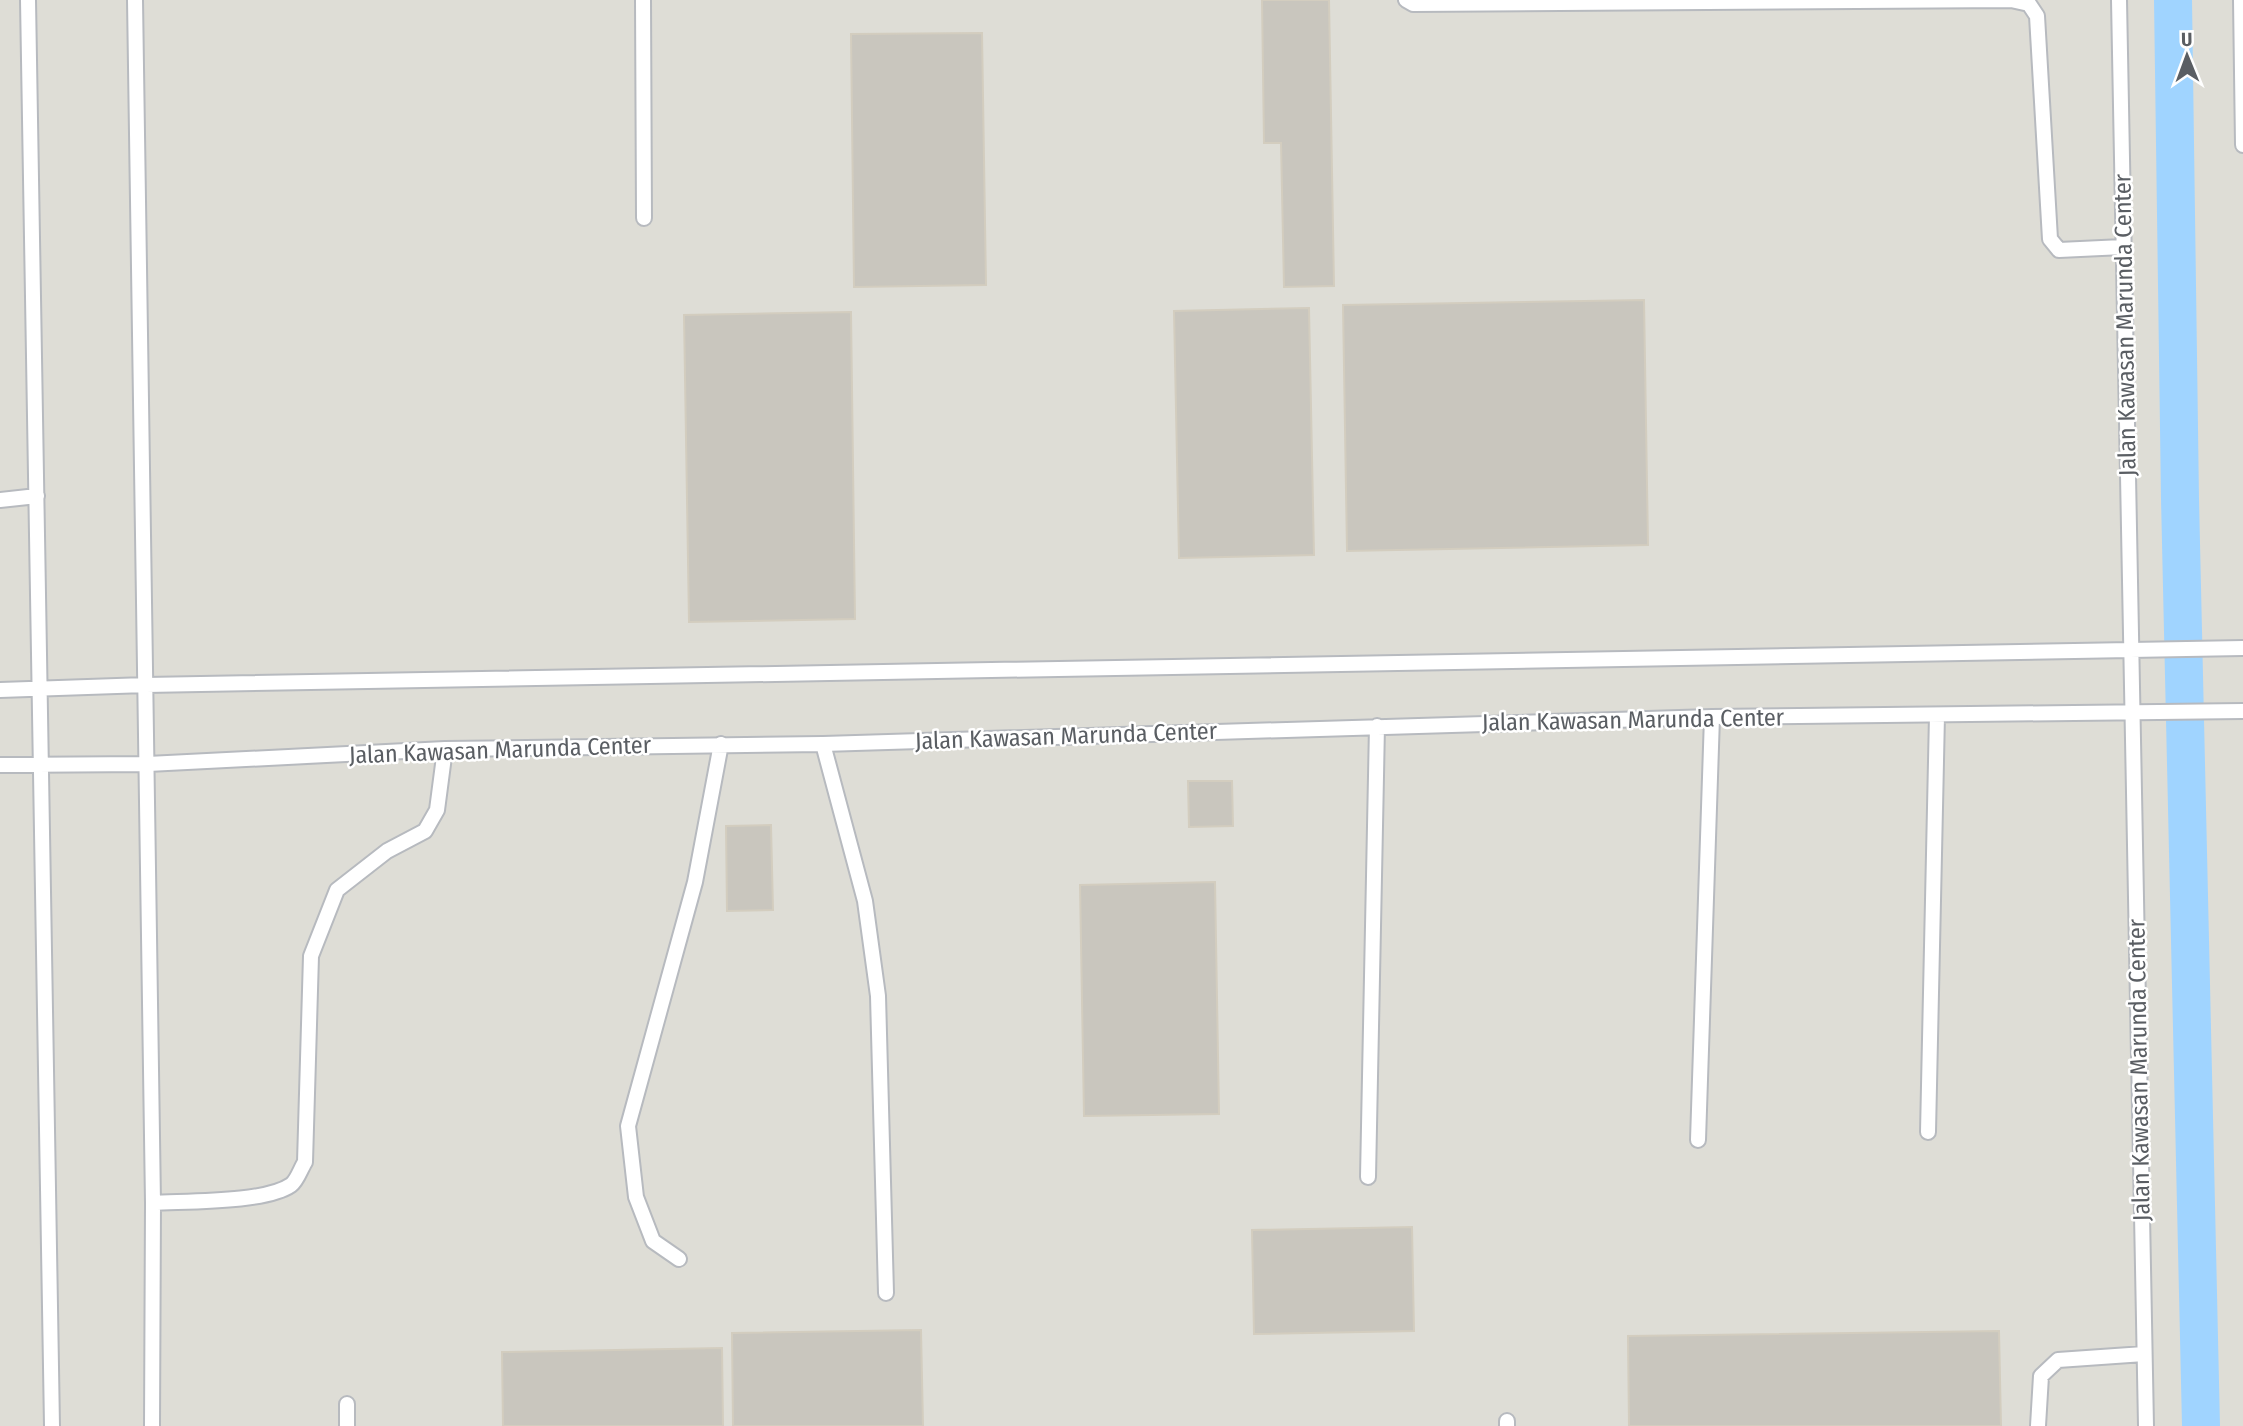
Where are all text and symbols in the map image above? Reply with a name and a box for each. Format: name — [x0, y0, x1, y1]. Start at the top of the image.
north arrow — [2152, 21, 2222, 91]
text: U — [2181, 28, 2192, 51]
street label: Jalan Kawasan Marunda Center — [2108, 173, 2142, 476]
street label: Jalan Kawasan Marunda Center — [1482, 703, 1785, 737]
street label: Jalan Kawasan Marunda Center — [914, 717, 1218, 755]
street label: Jalan Kawasan Marunda Center — [348, 731, 652, 769]
street label: Jalan Kawasan Marunda Center — [2122, 918, 2156, 1221]

